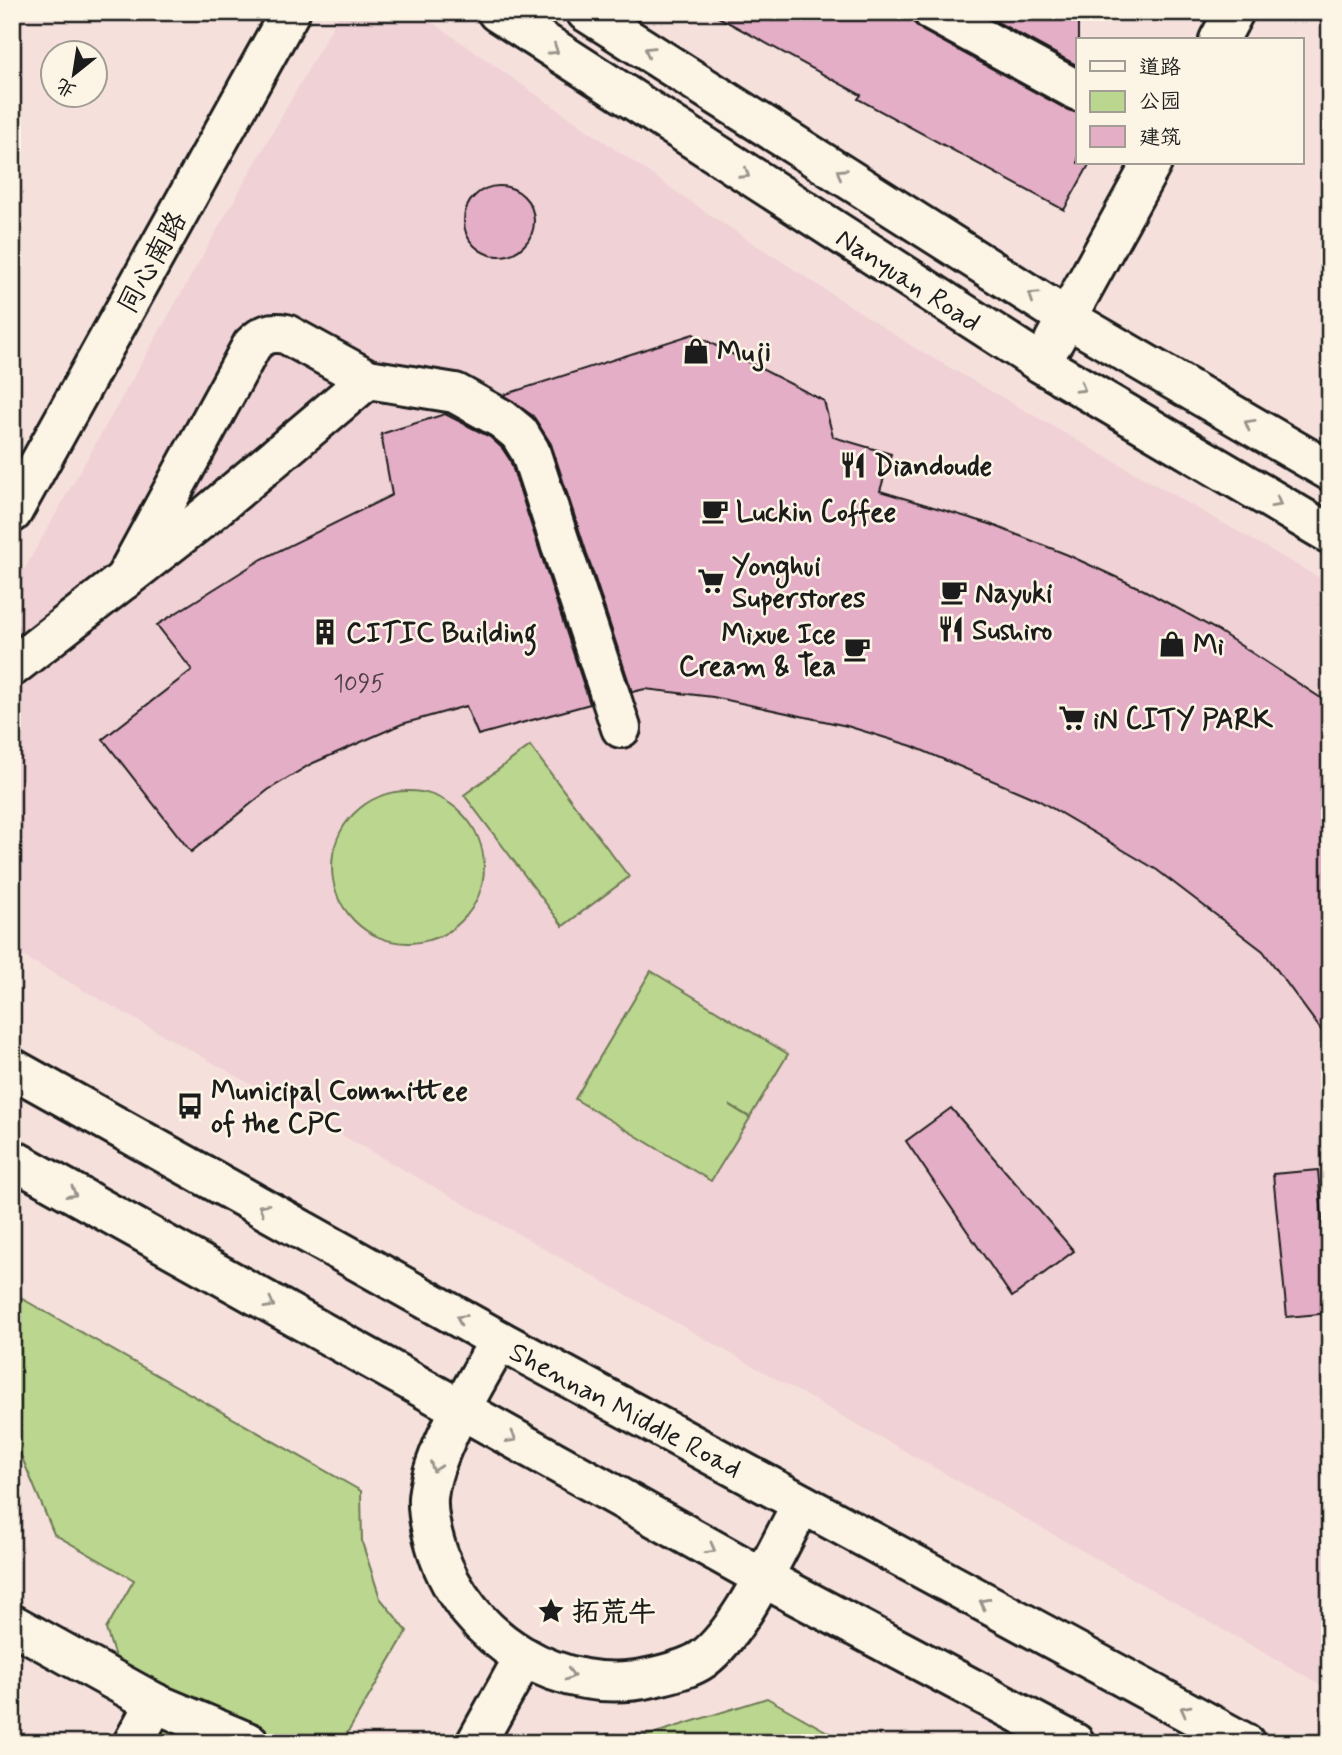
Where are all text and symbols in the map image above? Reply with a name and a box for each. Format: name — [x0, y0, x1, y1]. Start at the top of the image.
north arrow — [38, 38, 108, 108]
legend — [1076, 38, 1304, 164]
one-way arrow — [546, 41, 559, 54]
one-way arrow — [644, 47, 657, 60]
text: 道路 — [1139, 54, 1181, 82]
text: 北 — [52, 72, 81, 103]
text: 公园 — [1139, 88, 1181, 116]
text: 建筑 — [1139, 124, 1181, 152]
one-way arrow — [737, 165, 750, 178]
one-way arrow — [836, 169, 849, 181]
street label: 同心南路 — [110, 205, 197, 321]
street label: Nanyuan Road — [828, 220, 987, 342]
one-way arrow — [1027, 291, 1040, 304]
place label: Muji — [717, 335, 771, 372]
shop icon: Muji — [681, 336, 711, 366]
one-way arrow — [1074, 379, 1087, 392]
one-way arrow — [1244, 419, 1257, 432]
place label: Diandoude — [874, 449, 992, 486]
restaurant icon: Diandoude — [838, 450, 868, 480]
place label: Luckin Coffee — [736, 495, 896, 532]
one-way arrow — [1270, 495, 1283, 508]
cafe icon: Luckin Coffee — [700, 496, 730, 526]
place label: Yonghui Superstores — [732, 549, 866, 618]
supermarket icon: Yonghui Superstores — [696, 566, 726, 596]
place label: Nayuki — [975, 576, 1052, 613]
cafe icon: Nayuki — [939, 577, 969, 607]
place label: Sushiro — [972, 613, 1052, 650]
restaurant icon: Sushiro — [936, 614, 966, 644]
place label: CITIC Building — [346, 616, 537, 656]
building icon: CITIC Building — [310, 617, 340, 647]
place label: Mixue Ice Cream & Tea — [679, 617, 836, 686]
place label: Mi — [1193, 628, 1224, 665]
shop icon: Mi — [1157, 629, 1187, 659]
cafe icon: Mixue Ice Cream & Tea — [842, 634, 872, 664]
house number: 1095 — [333, 669, 385, 700]
place label: iN CITY PARK — [1093, 702, 1273, 739]
supermarket icon: iN CITY PARK — [1057, 703, 1087, 733]
place label: Municipal Committee of the CPC — [211, 1074, 468, 1143]
bus stop icon: Municipal Committee of the CPC — [175, 1091, 205, 1121]
one-way arrow — [65, 1185, 77, 1198]
one-way arrow — [257, 1203, 270, 1216]
one-way arrow — [263, 1296, 276, 1309]
one-way arrow — [456, 1314, 469, 1327]
street label: Shennan Middle Road — [502, 1334, 747, 1488]
one-way arrow — [505, 1430, 518, 1443]
one-way arrow — [430, 1460, 444, 1472]
one-way arrow — [704, 1540, 716, 1554]
place label: 拓荒牛 — [572, 1595, 656, 1632]
place icon: 拓荒牛 — [536, 1596, 566, 1626]
one-way arrow — [979, 1597, 992, 1611]
one-way arrow — [563, 1667, 575, 1681]
one-way arrow — [1179, 1705, 1192, 1719]

